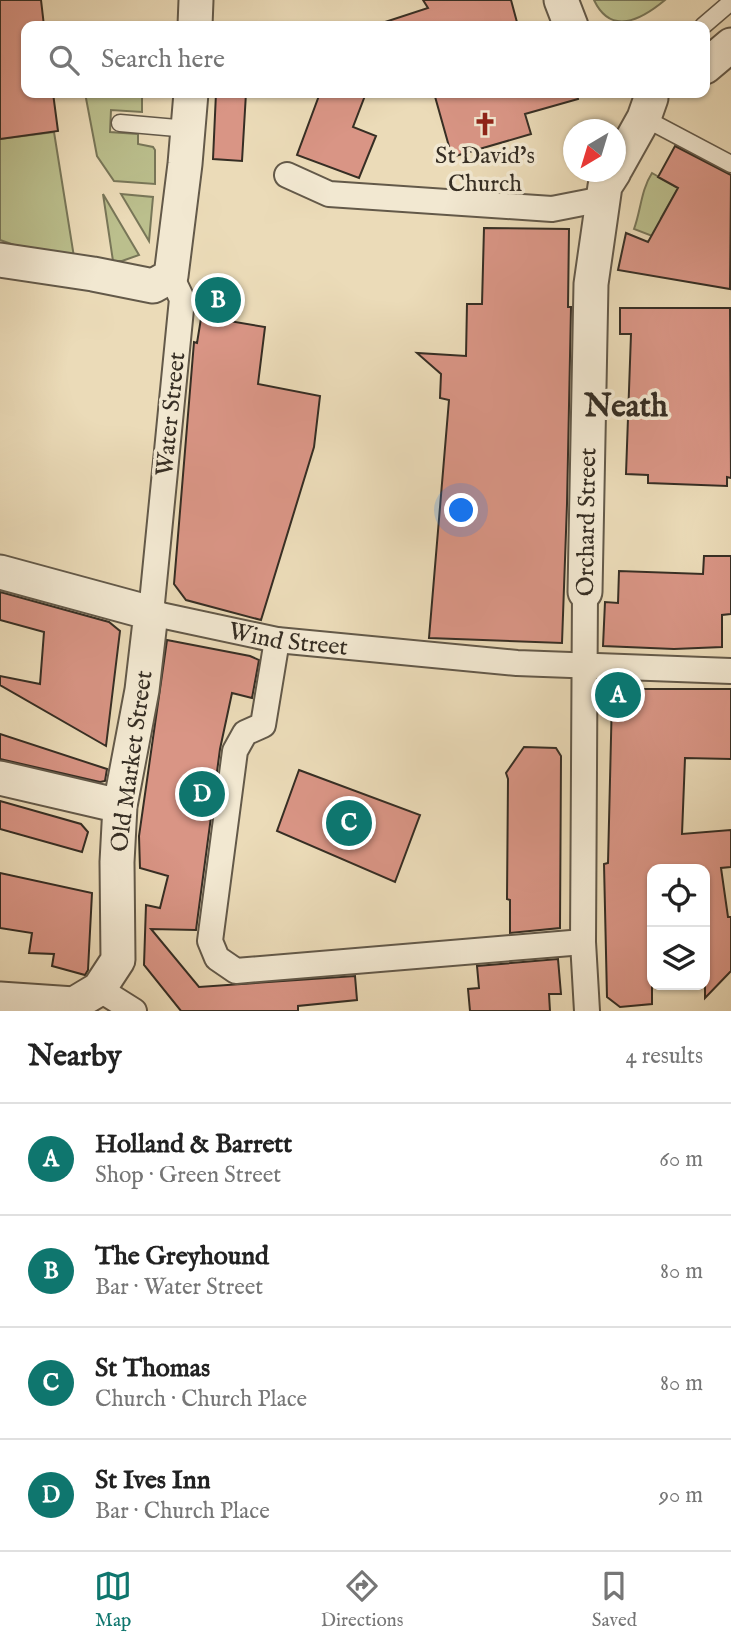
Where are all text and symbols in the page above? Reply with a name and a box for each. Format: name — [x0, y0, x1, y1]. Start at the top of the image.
search box — [21, 21, 710, 98]
icon: search — [45, 41, 83, 79]
text: Search here — [101, 43, 225, 76]
church icon: St David's Church — [471, 110, 499, 138]
north arrow — [563, 119, 626, 182]
place label: St David's Church — [435, 141, 535, 200]
pin: B — [195, 274, 241, 326]
street label: Water Street — [150, 351, 193, 478]
district label: Neath — [583, 387, 669, 428]
street label: Orchard Street — [571, 447, 604, 597]
your location — [444, 493, 478, 527]
street label: Wind Street — [226, 616, 349, 664]
street label: Old Market Street — [104, 669, 161, 854]
pin: A — [595, 669, 641, 721]
pin: D — [179, 768, 225, 820]
pin: C — [326, 797, 372, 849]
map controls — [647, 864, 710, 990]
button: locate — [647, 864, 710, 927]
button: layers — [647, 927, 710, 990]
text: Nearby — [28, 1038, 121, 1076]
text: 4 results — [625, 1042, 703, 1071]
text: Holland & Barrett — [95, 1128, 292, 1161]
text: A — [43, 1145, 59, 1174]
text: 60 m — [659, 1145, 703, 1174]
text: Shop · Green Street — [95, 1161, 281, 1190]
text: The Greyhound — [95, 1240, 269, 1273]
text: B — [43, 1257, 59, 1286]
text: 80 m — [660, 1257, 703, 1286]
text: Bar · Water Street — [95, 1273, 263, 1302]
text: St Thomas — [95, 1352, 210, 1385]
text: C — [43, 1369, 59, 1398]
text: 80 m — [660, 1369, 703, 1398]
text: Church · Church Place — [95, 1385, 307, 1414]
text: St Ives Inn — [95, 1464, 211, 1497]
text: D — [42, 1481, 60, 1510]
text: 90 m — [659, 1481, 703, 1510]
text: Bar · Church Place — [95, 1497, 270, 1526]
tab: Map — [94, 1567, 132, 1633]
tab: Directions — [321, 1567, 403, 1633]
tab: Saved — [592, 1567, 637, 1633]

